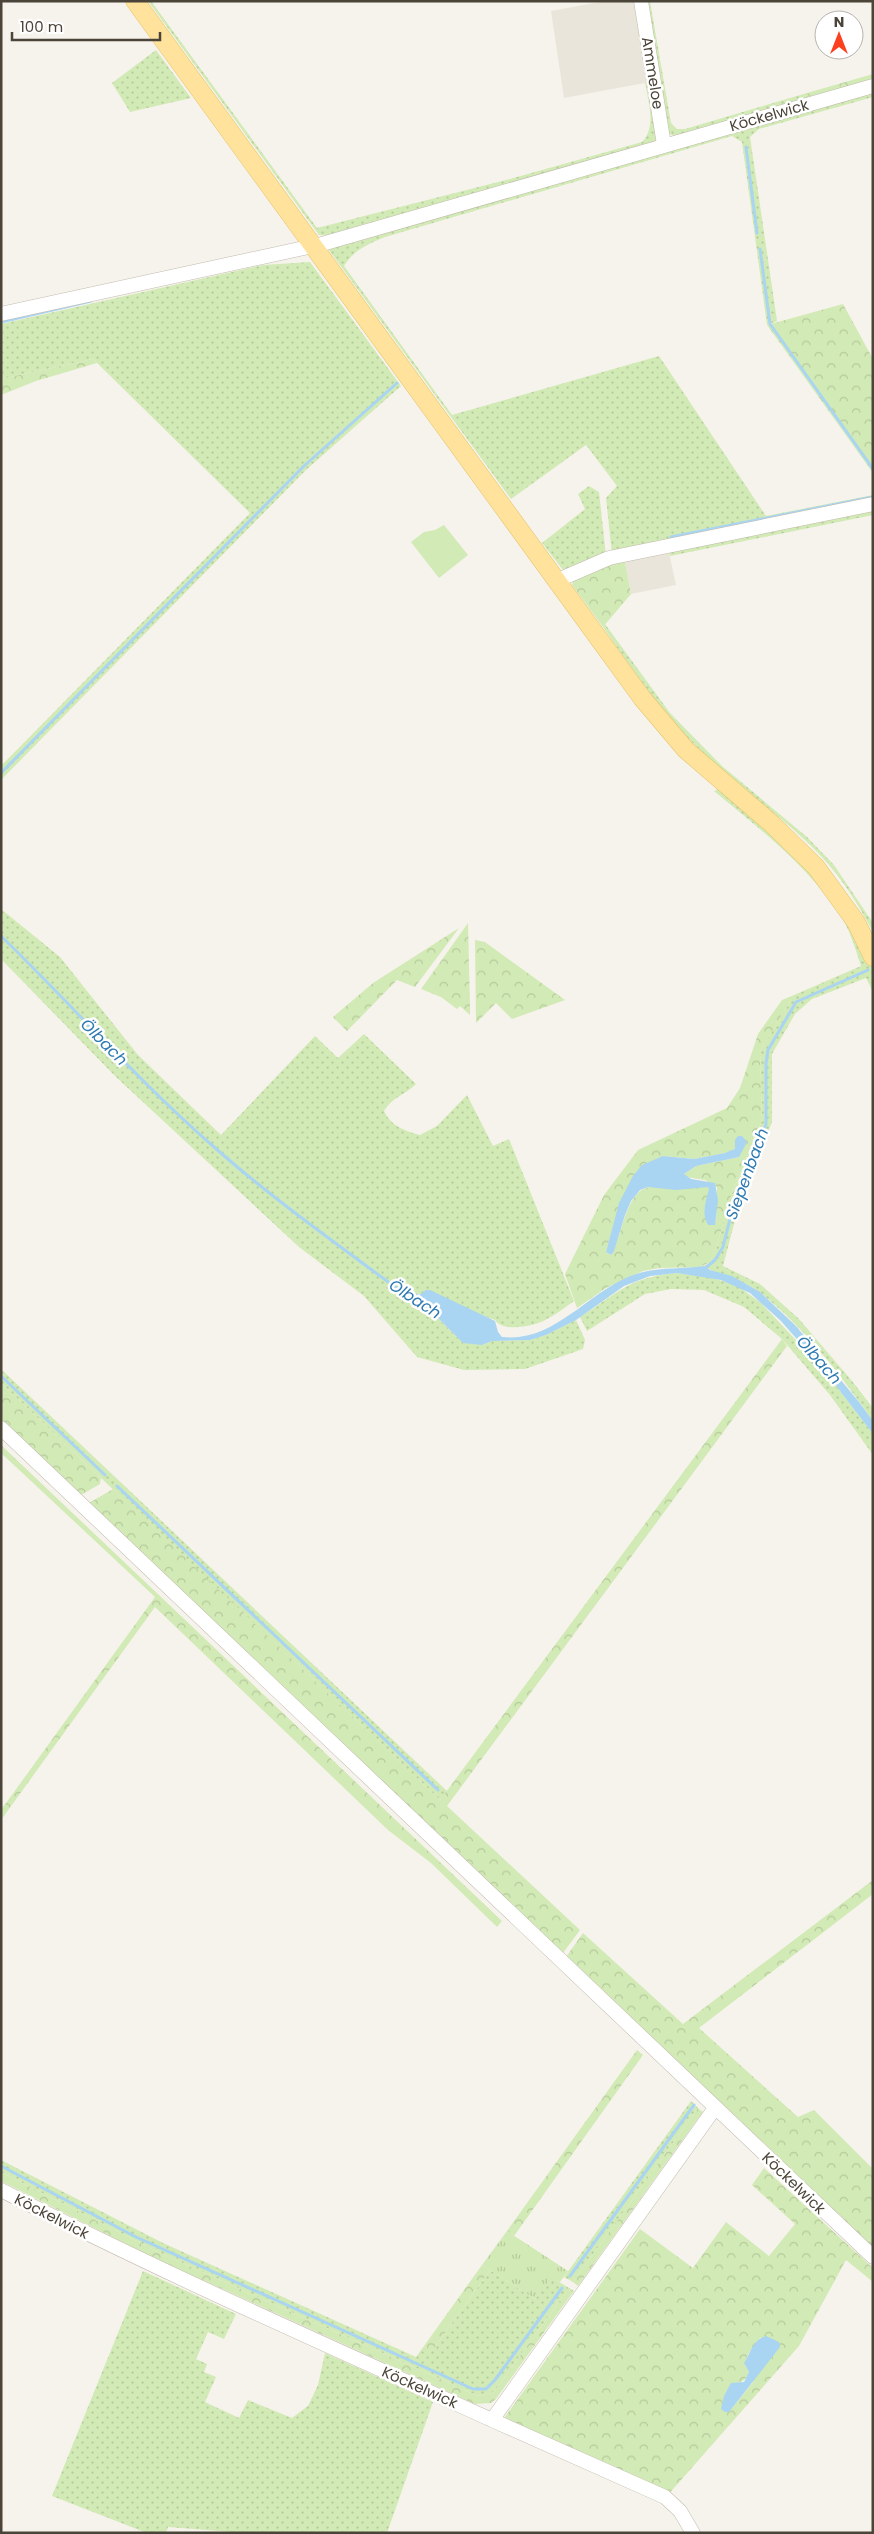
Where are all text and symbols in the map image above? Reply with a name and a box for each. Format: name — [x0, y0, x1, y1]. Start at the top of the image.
scale bar — [12, 10, 160, 42]
north arrow — [814, 10, 864, 60]
text: N — [834, 12, 844, 32]
text: 100 m — [20, 16, 63, 37]
street label: Ammeloe — [637, 35, 669, 111]
street label: Köckelwick — [727, 94, 811, 136]
water label: Ölbach — [75, 1013, 133, 1071]
water label: Siepenbach — [720, 1125, 774, 1223]
water label: Ölbach — [384, 1274, 446, 1324]
water label: Ölbach — [791, 1331, 847, 1389]
street label: Köckelwick — [757, 2147, 831, 2219]
street label: Köckelwick — [11, 2188, 93, 2244]
street label: Köckelwick — [379, 2361, 462, 2413]

